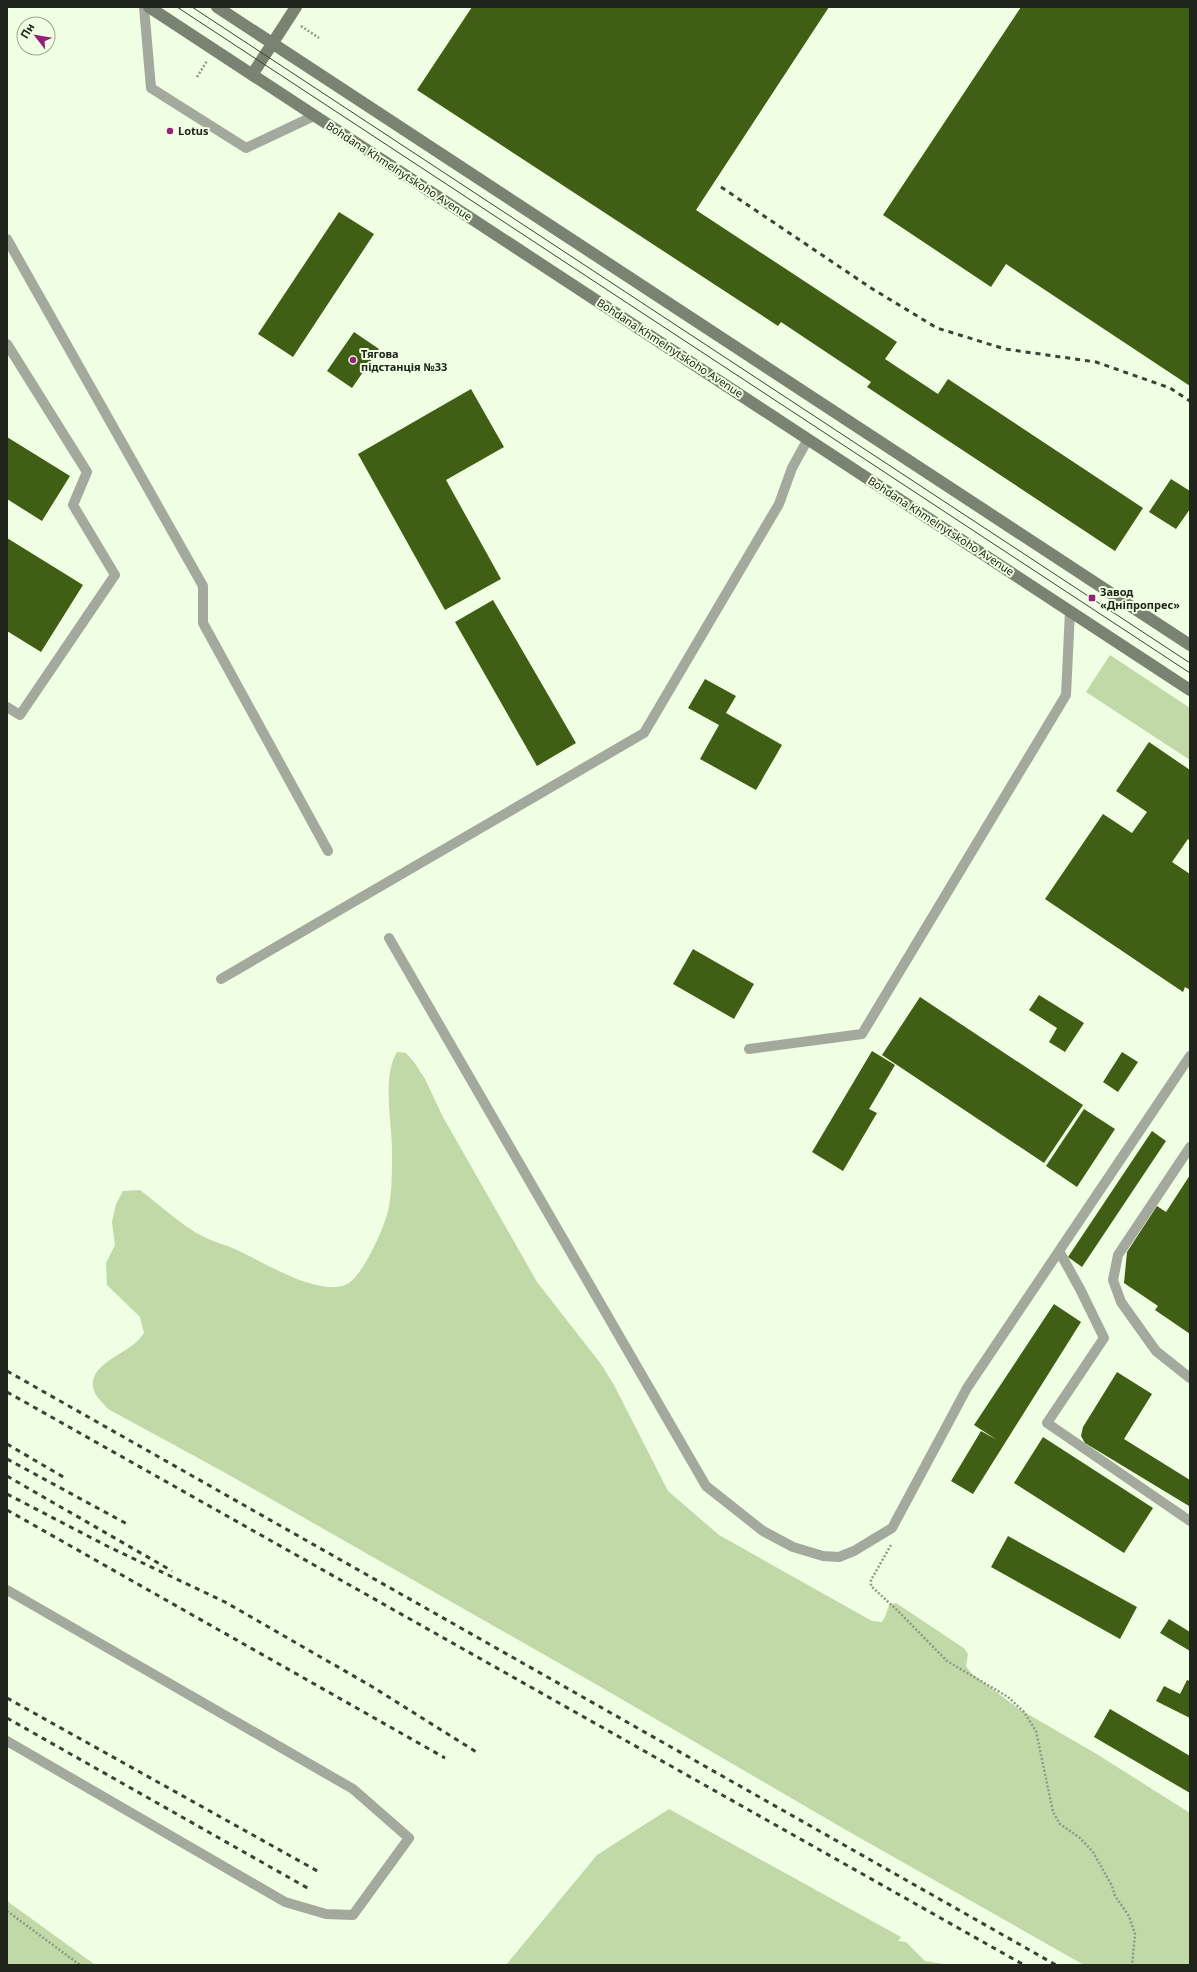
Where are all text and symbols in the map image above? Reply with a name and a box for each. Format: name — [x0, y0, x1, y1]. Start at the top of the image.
north arrow — [16, 16, 56, 56]
text: Пн — [17, 20, 37, 41]
street label: Bohdana Khmelnytskoho Avenue — [323, 118, 475, 224]
place label: Lotus — [178, 123, 209, 138]
marker: Lotus — [165, 126, 175, 136]
street label: Bohdana Khmelnytskoho Avenue — [594, 295, 746, 401]
place label: Тягова пiдстанцiя №33 — [361, 346, 447, 374]
marker: Тягова пiдстанцiя №33 — [348, 355, 358, 365]
street label: Bohdana Khmelnytskoho Avenue — [865, 473, 1017, 579]
place label: Завод «Дніпропрес» — [1100, 584, 1180, 612]
marker: Завод «Дніпропрес» — [1087, 593, 1097, 603]

